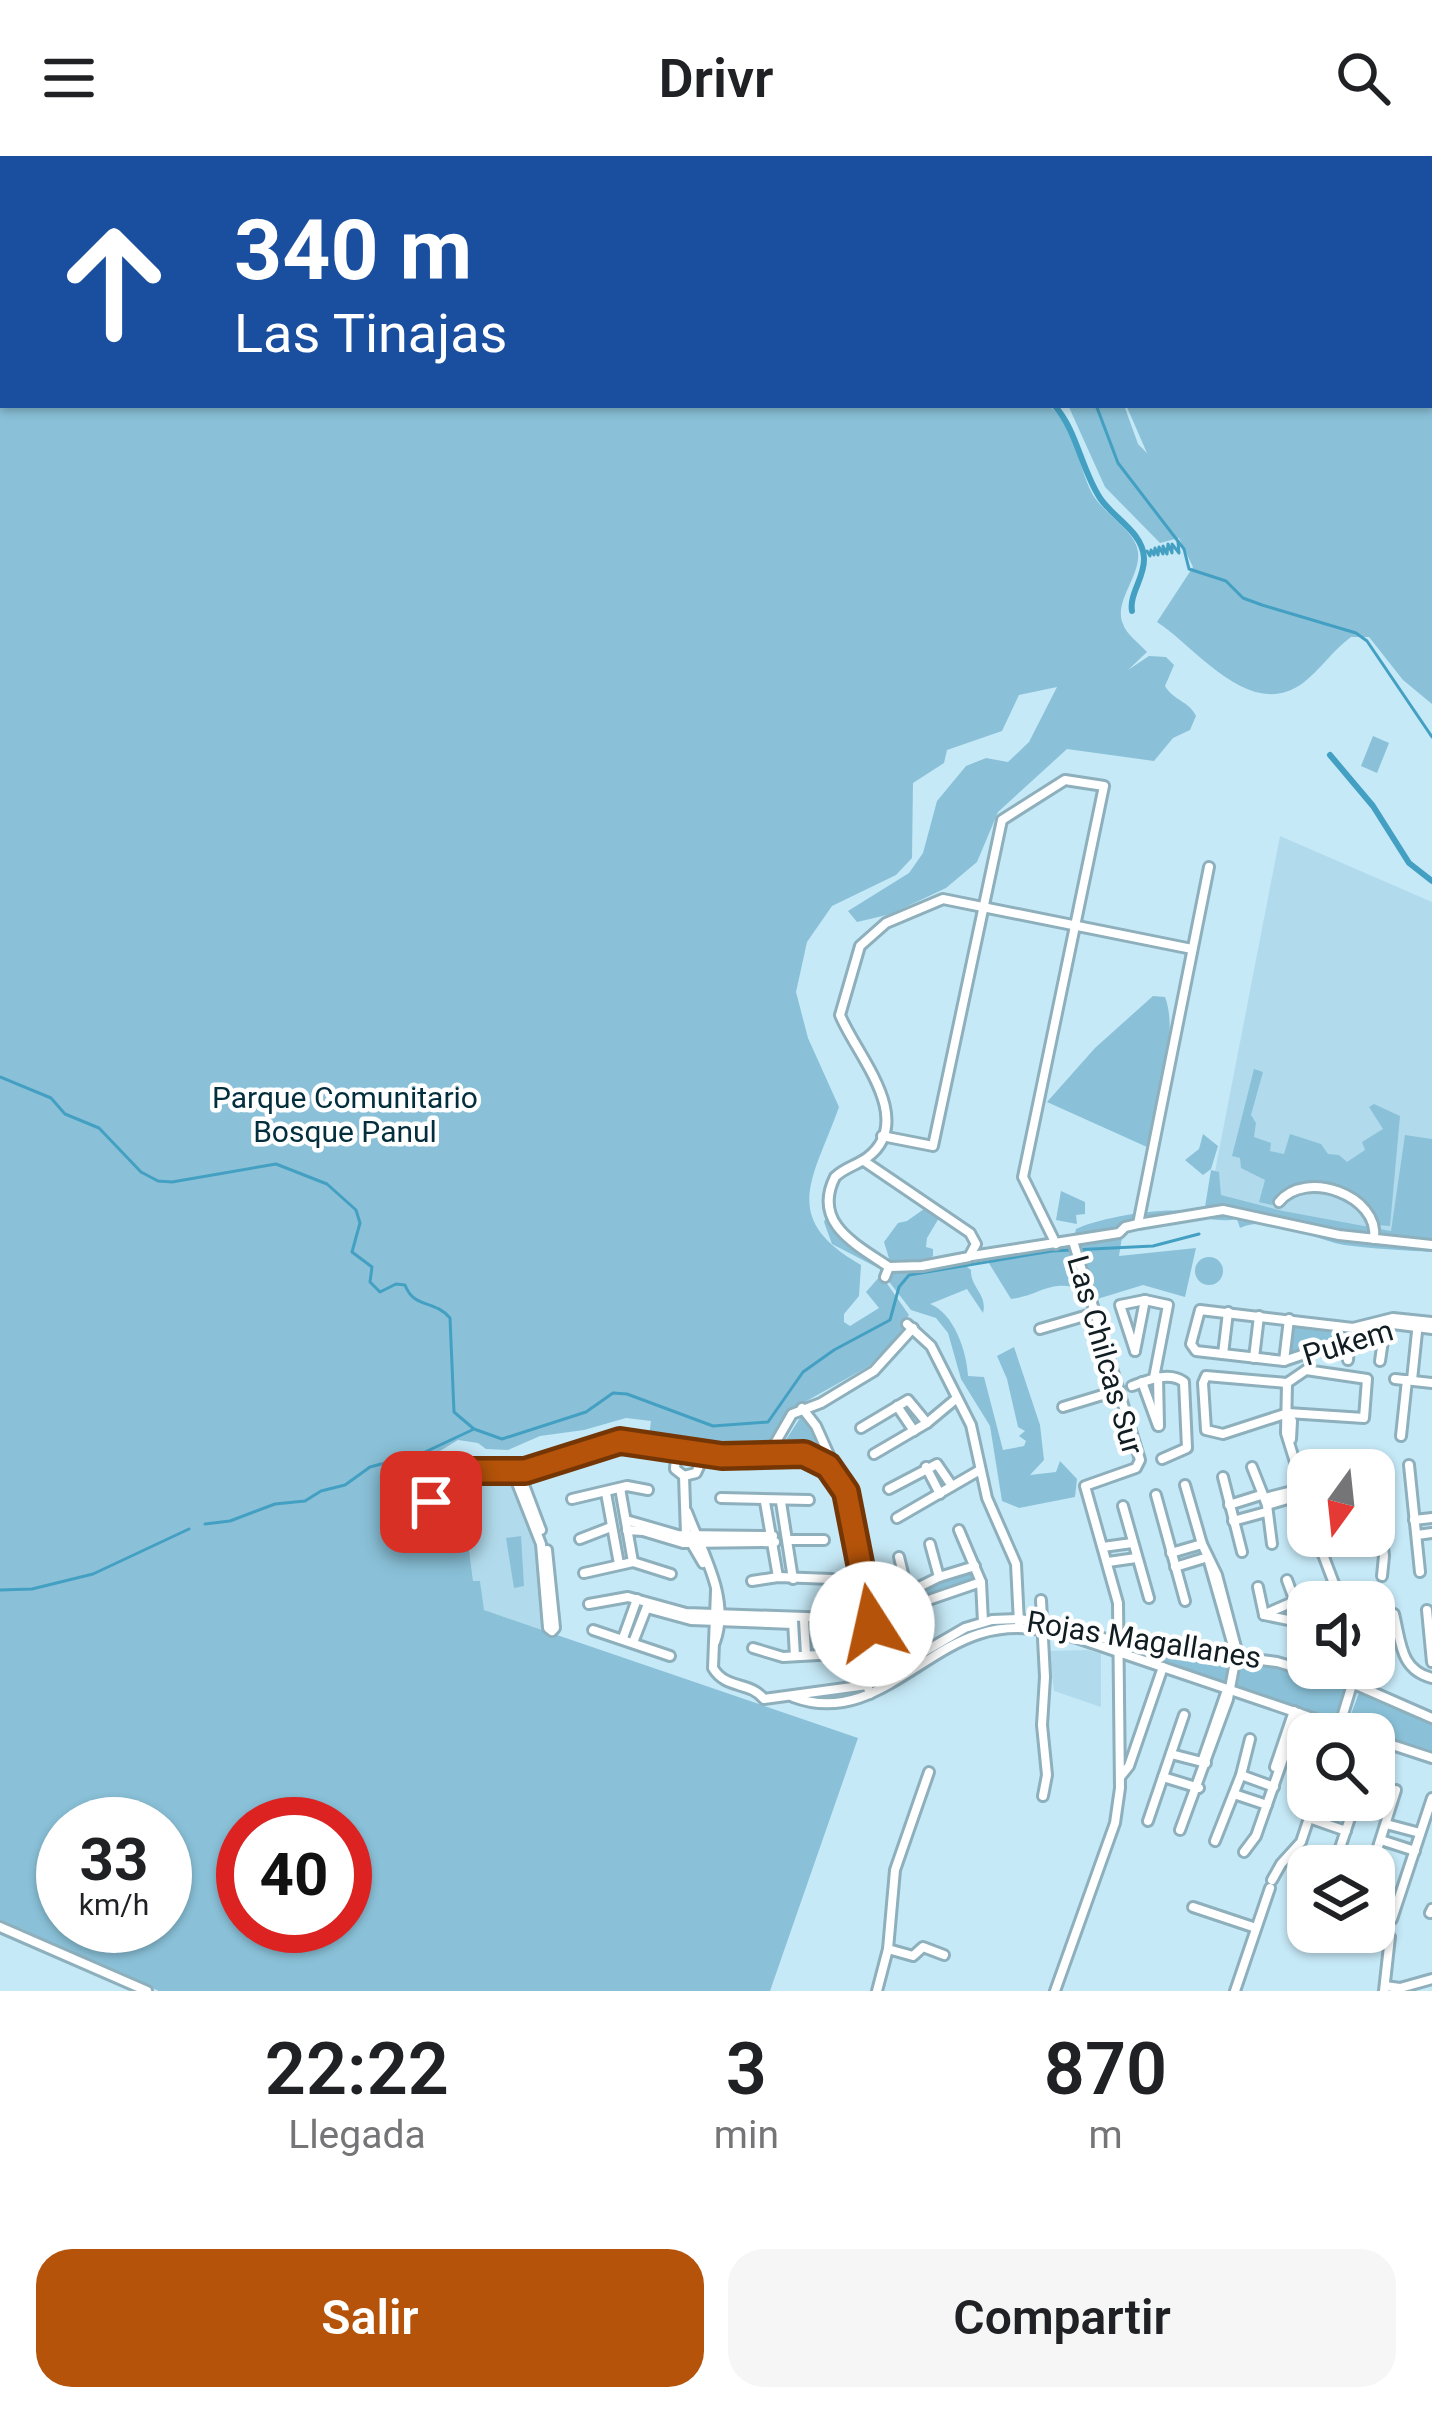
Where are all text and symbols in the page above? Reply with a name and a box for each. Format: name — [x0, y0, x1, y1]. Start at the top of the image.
icon: menu — [36, 45, 102, 111]
icon: search — [1330, 45, 1396, 111]
text: Drivr — [658, 47, 774, 110]
text: 340 m — [234, 201, 472, 300]
icon: ahead — [36, 204, 192, 360]
text: Las Tinajas — [234, 302, 507, 365]
park label: Parque Comunitario Bosque Panul — [212, 1080, 478, 1149]
street label: Las Chilcas Sur — [1060, 1251, 1151, 1458]
street label: Pukem — [1298, 1312, 1397, 1373]
north arrow — [1287, 1449, 1395, 1557]
map controls — [1287, 1449, 1395, 1953]
pin — [380, 1451, 482, 1553]
icon: arrive — [398, 1469, 464, 1535]
position arrow — [809, 1561, 935, 1687]
button: sound — [1287, 1581, 1395, 1689]
street label: Rojas Magallanes — [1025, 1604, 1264, 1675]
button: search — [1287, 1713, 1395, 1821]
speed limit sign: 40 — [216, 1797, 372, 1953]
text: 33 — [80, 1824, 148, 1895]
button: layers — [1287, 1845, 1395, 1953]
text: km/h — [79, 1887, 149, 1922]
text: 22:22 — [265, 2027, 449, 2112]
text: 3 — [726, 2027, 767, 2112]
text: 870 — [1044, 2027, 1167, 2112]
text: Llegada — [288, 2112, 426, 2158]
text: min — [714, 2112, 779, 2158]
text: m — [1088, 2112, 1123, 2158]
button: Salir — [36, 2249, 704, 2387]
button: Compartir — [728, 2249, 1396, 2387]

